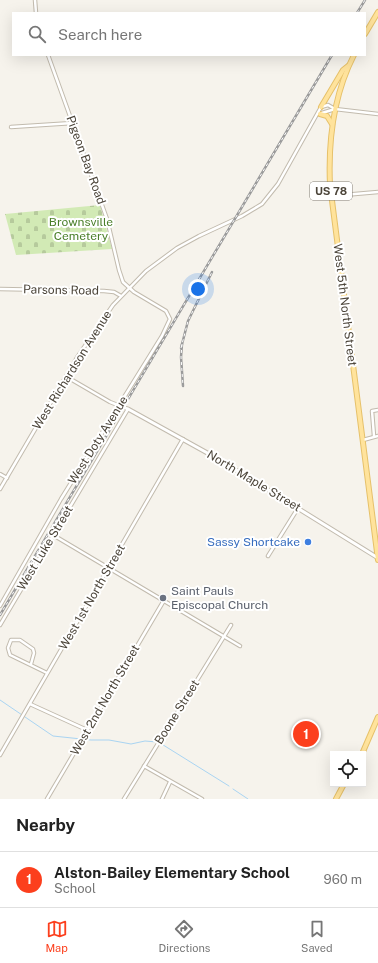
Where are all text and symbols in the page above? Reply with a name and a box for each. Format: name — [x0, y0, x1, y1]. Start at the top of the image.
search box — [12, 12, 366, 56]
icon: search — [26, 23, 48, 45]
text: Search here — [58, 26, 142, 43]
street label: Pigeon Bay Road — [63, 114, 109, 206]
road number: US 78 — [310, 182, 352, 200]
park label: Brownsville Cemetery — [49, 215, 113, 243]
street label: West 5th North Street — [331, 243, 359, 367]
your location — [188, 279, 208, 299]
street label: Parsons Road — [23, 282, 99, 298]
street label: West Richardson Avenue — [30, 308, 115, 432]
street label: West Doty Avenue — [65, 393, 131, 487]
street label: North Maple Street — [204, 447, 304, 515]
street label: West Luke Street — [14, 503, 76, 593]
place label: Sassy Shortcake — [207, 535, 300, 549]
marker: Sassy Shortcake — [303, 537, 313, 547]
street label: West 1st North Street — [56, 542, 128, 652]
place label: Saint Pauls Episcopal Church — [171, 584, 268, 612]
marker: Saint Pauls Episcopal Church — [158, 593, 168, 603]
street label: West 2nd North Street — [68, 642, 143, 758]
street label: Boone Street — [152, 677, 203, 747]
pin: 1 — [293, 719, 319, 749]
map controls — [330, 751, 366, 787]
button: locate — [330, 751, 366, 787]
text: Nearby — [16, 815, 75, 835]
text: Alston-Bailey Elementary School — [54, 864, 290, 881]
text: 1 — [26, 872, 32, 887]
text: 960 m — [324, 872, 362, 887]
text: School — [54, 881, 96, 896]
tab: Map — [45, 918, 68, 954]
tab: Directions — [159, 918, 210, 954]
tab: Saved — [301, 918, 333, 954]

